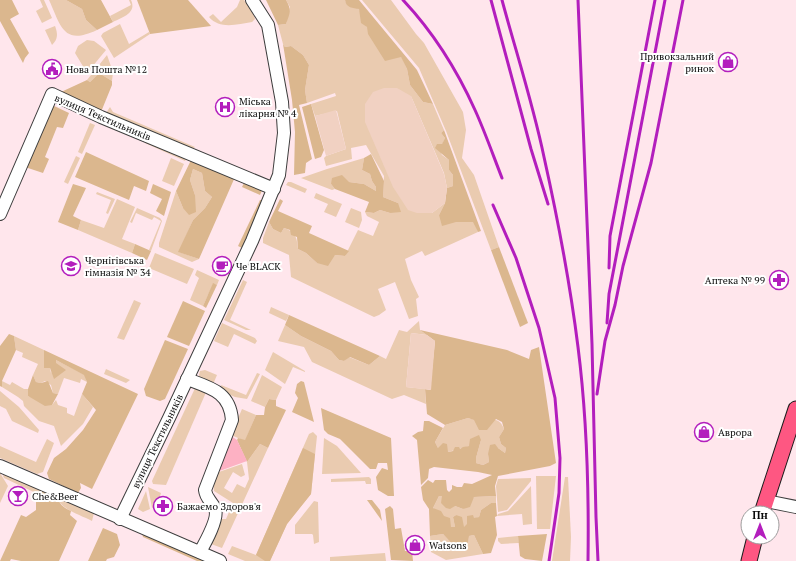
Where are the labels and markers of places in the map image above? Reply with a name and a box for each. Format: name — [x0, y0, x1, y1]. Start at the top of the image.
place label: Привокзальний ринок — [640, 50, 715, 75]
shop icon: Привокзальний ринок — [717, 51, 739, 73]
public building icon: Нова Пошта №12 — [41, 58, 63, 80]
place label: Нова Пошта №12 — [66, 63, 147, 76]
place label: Міська лікарня № 4 — [239, 95, 297, 120]
hospital icon: Міська лікарня № 4 — [214, 96, 236, 118]
place label: Чернігівська гімназія № 34 — [85, 254, 151, 279]
school or university icon: Чернігівська гімназія № 34 — [60, 255, 82, 277]
cafe icon: Че BLACK — [211, 255, 233, 277]
place label: Че BLACK — [236, 260, 281, 273]
pharmacy icon: Аптека № 99 — [768, 269, 790, 291]
place label: Аптека № 99 — [705, 274, 765, 287]
shop icon: Аврора — [693, 421, 715, 443]
place label: Аврора — [718, 426, 752, 439]
bar icon: Che&Beer — [7, 485, 29, 507]
place label: Che&Beer — [32, 490, 78, 503]
pharmacy icon: Бажаємо Здоров'я — [152, 495, 174, 517]
place label: Бажаємо Здоров'я — [177, 500, 261, 513]
shop icon: Watsons — [404, 534, 426, 556]
place label: Watsons — [429, 539, 467, 552]

